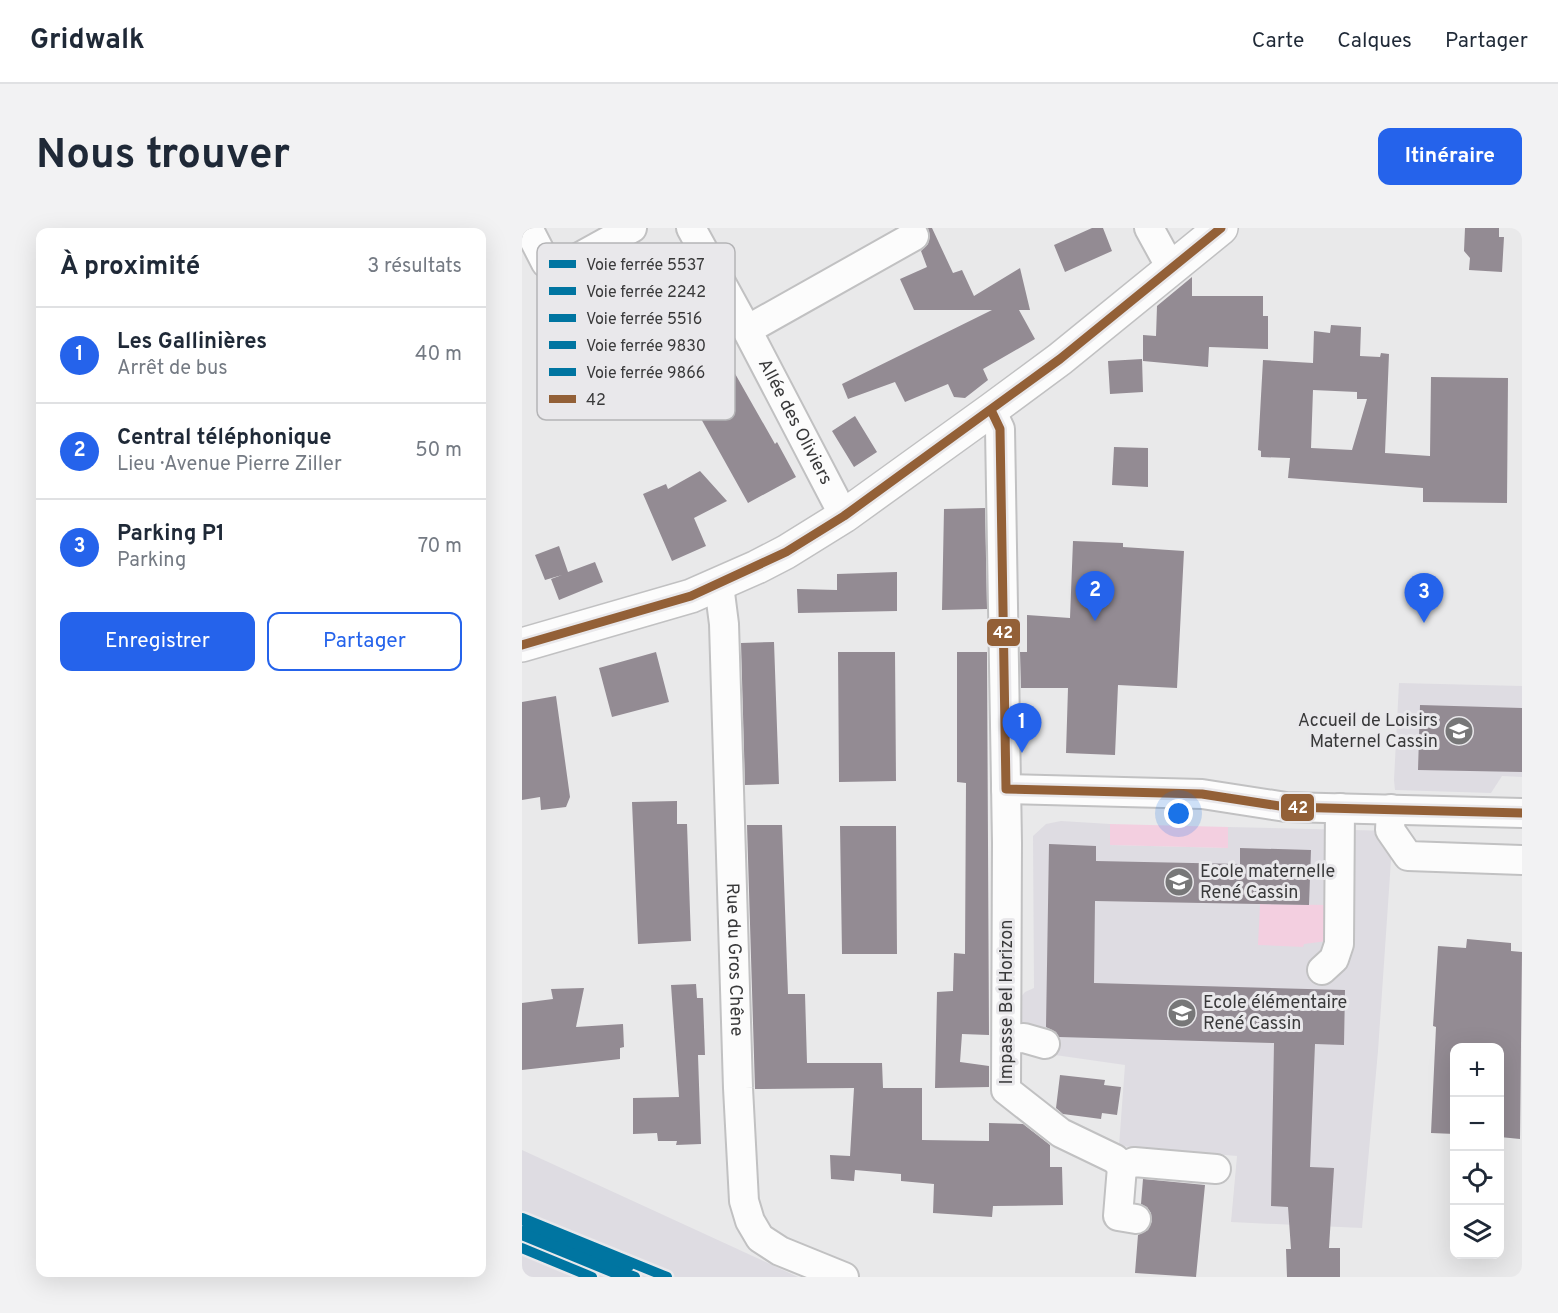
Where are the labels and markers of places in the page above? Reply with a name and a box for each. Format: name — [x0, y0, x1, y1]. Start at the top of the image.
pin: 2 — [1076, 572, 1114, 621]
pin: 3 — [1404, 574, 1444, 623]
pin: 1 — [1002, 704, 1042, 753]
place label: Accueil de Loisirs Maternel Cassin — [1298, 710, 1438, 754]
school or university icon: Accueil de Loisirs Maternel Cassin — [1443, 715, 1475, 747]
place label: Ecole maternelle René Cassin — [1200, 861, 1335, 905]
school or university icon: Ecole maternelle René Cassin — [1163, 866, 1195, 898]
place label: Ecole élémentaire René Cassin — [1203, 992, 1347, 1036]
school or university icon: Ecole élémentaire René Cassin — [1166, 997, 1198, 1029]

